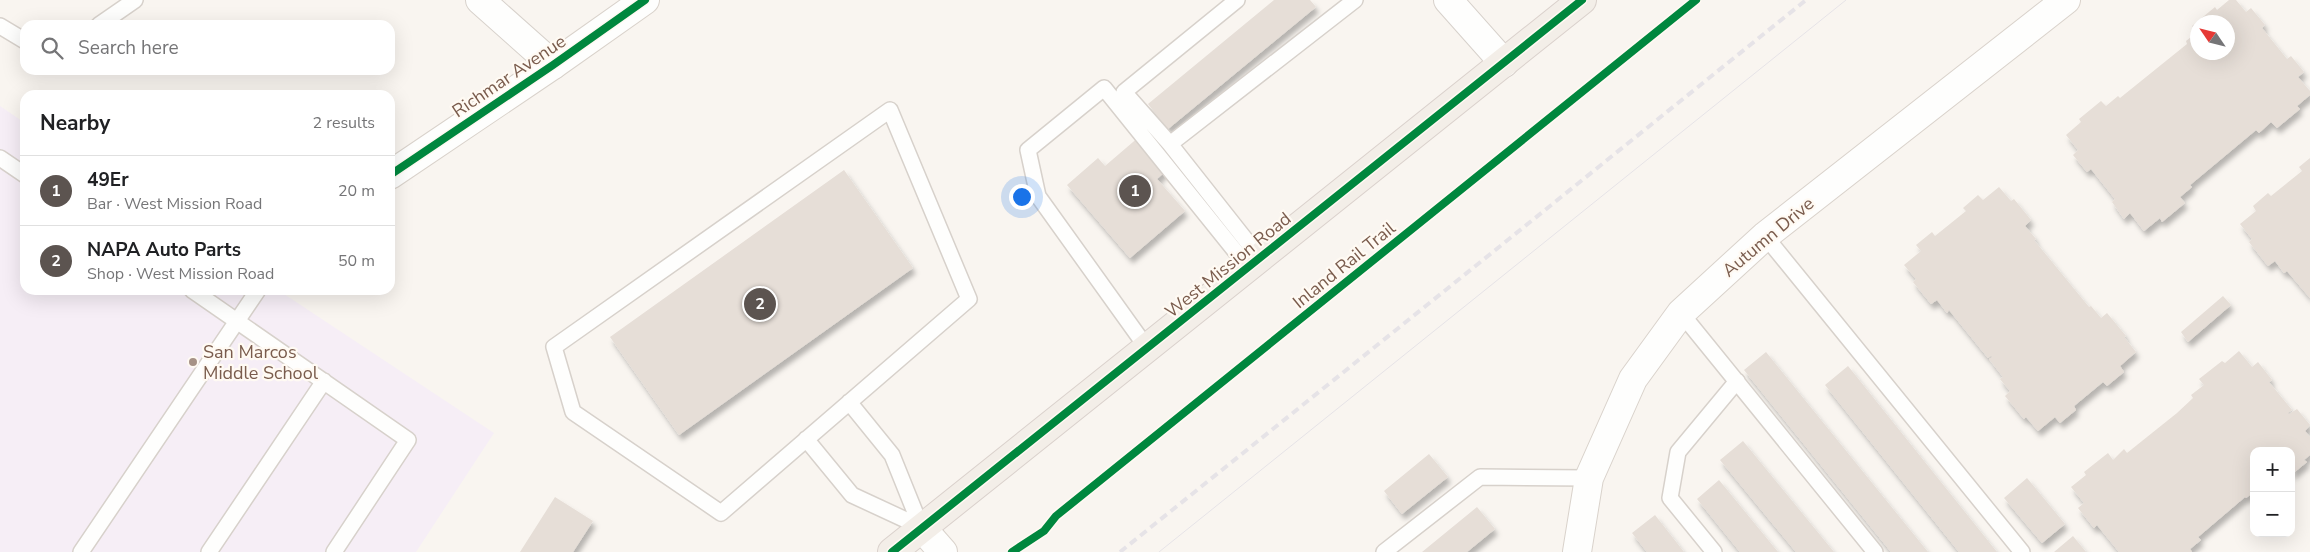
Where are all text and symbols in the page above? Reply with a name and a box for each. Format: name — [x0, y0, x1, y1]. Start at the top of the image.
north arrow — [2190, 15, 2235, 60]
search box — [20, 20, 395, 75]
street label: Richmar Avenue — [448, 29, 570, 123]
icon: search — [38, 34, 66, 62]
text: Search here — [78, 35, 179, 61]
text: Nearby — [40, 109, 110, 137]
text: 2 results — [313, 112, 375, 134]
text: 49Er — [87, 167, 129, 193]
pin: 1 — [1119, 172, 1151, 210]
text: 1 — [51, 180, 61, 202]
text: 20 m — [338, 180, 375, 202]
your location — [1009, 184, 1035, 210]
street label: Autumn Drive — [1717, 192, 1819, 282]
text: Bar · West Mission Road — [87, 193, 262, 215]
street label: West Mission Road — [1160, 207, 1296, 323]
street label: Inland Rail Trail — [1288, 216, 1401, 314]
text: NAPA Auto Parts — [87, 237, 241, 263]
text: 2 — [51, 250, 61, 272]
text: 50 m — [338, 250, 375, 272]
text: Shop · West Mission Road — [87, 263, 274, 285]
pin: 2 — [744, 285, 776, 323]
place label: San Marcos Middle School — [203, 340, 319, 385]
marker: San Marcos Middle School — [187, 356, 199, 368]
map controls — [2250, 447, 2295, 537]
button: + — [2250, 447, 2295, 492]
button: − — [2250, 492, 2295, 537]

